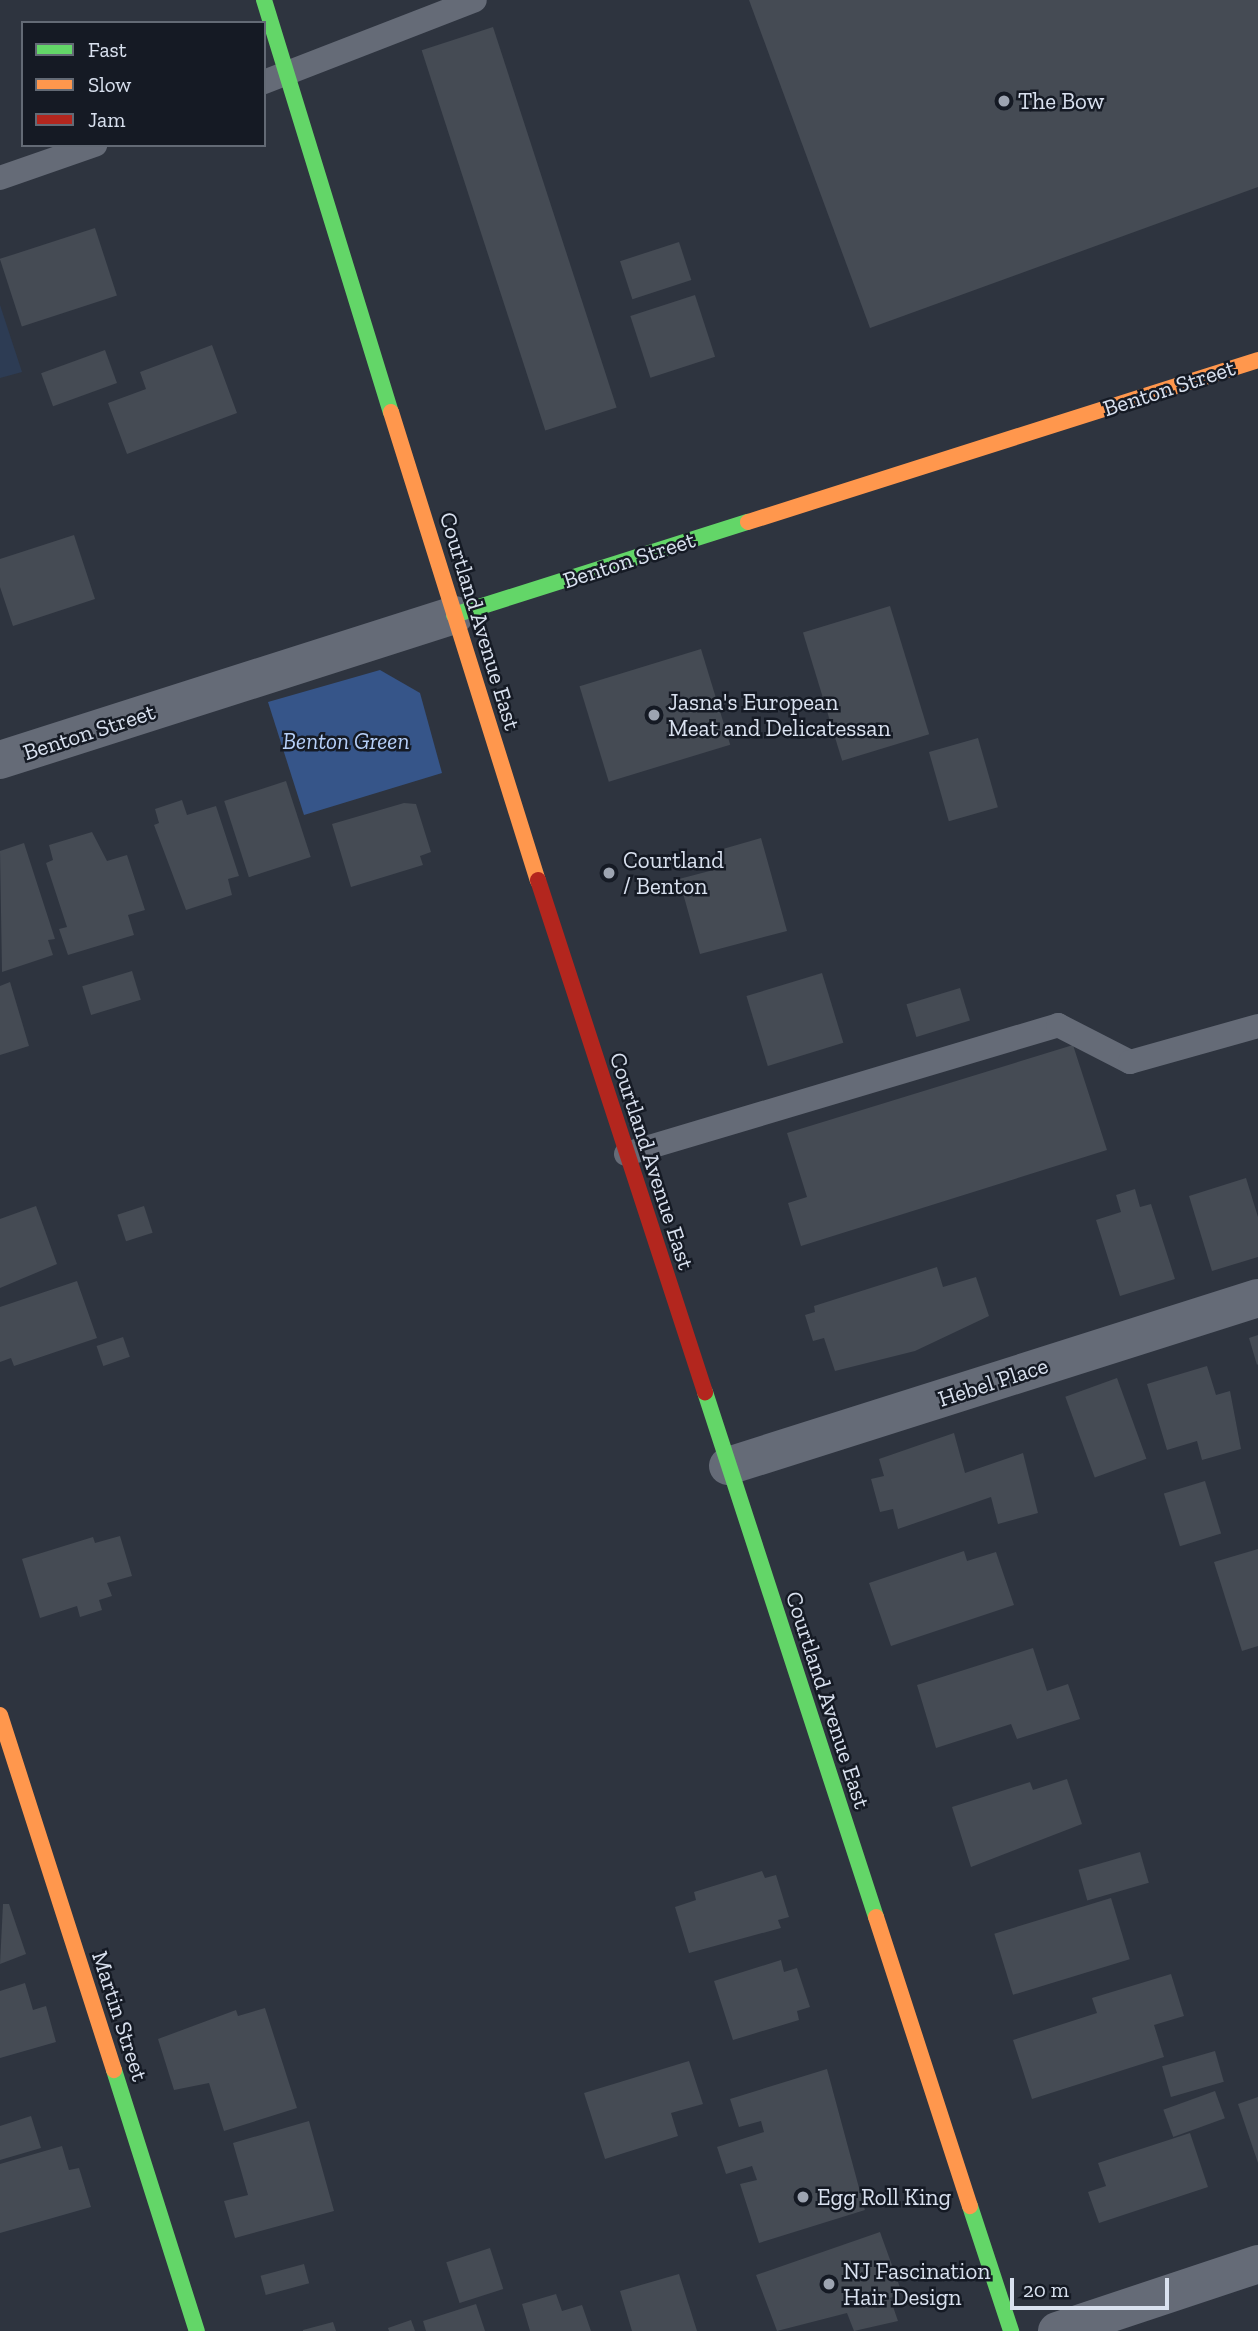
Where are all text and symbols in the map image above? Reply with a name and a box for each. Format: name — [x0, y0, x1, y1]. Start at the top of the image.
legend — [21, 21, 266, 147]
text: Fast — [88, 37, 127, 62]
text: Slow — [88, 72, 131, 97]
place label: The Bow — [1018, 87, 1104, 115]
marker: The Bow — [996, 93, 1012, 109]
text: Jam — [88, 107, 125, 132]
street label: Benton Street — [1099, 354, 1239, 422]
street label: Courtland Avenue East — [434, 508, 526, 734]
street label: Benton Street — [559, 526, 699, 594]
place label: Jasna's European Meat and Delicatessan — [668, 688, 891, 742]
street label: Benton Street — [19, 698, 159, 766]
marker: Jasna's European Meat and Delicatessan — [646, 707, 662, 723]
park label: Benton Green — [282, 727, 410, 755]
place label: Courtland / Benton — [623, 846, 724, 900]
marker: Courtland / Benton — [601, 865, 617, 881]
street label: Courtland Avenue East — [604, 1049, 700, 1273]
street label: Hebel Place — [935, 1351, 1051, 1413]
street label: Courtland Avenue East — [780, 1588, 876, 1812]
street label: Martin Street — [86, 1948, 154, 2084]
place label: Egg Roll King — [817, 2183, 951, 2211]
marker: Egg Roll King — [795, 2189, 811, 2205]
place label: NJ Fascination Hair Design — [843, 2257, 990, 2311]
scale bar — [1013, 2264, 1172, 2308]
marker: NJ Fascination Hair Design — [821, 2276, 837, 2292]
text: 20 m — [1023, 2277, 1069, 2302]

